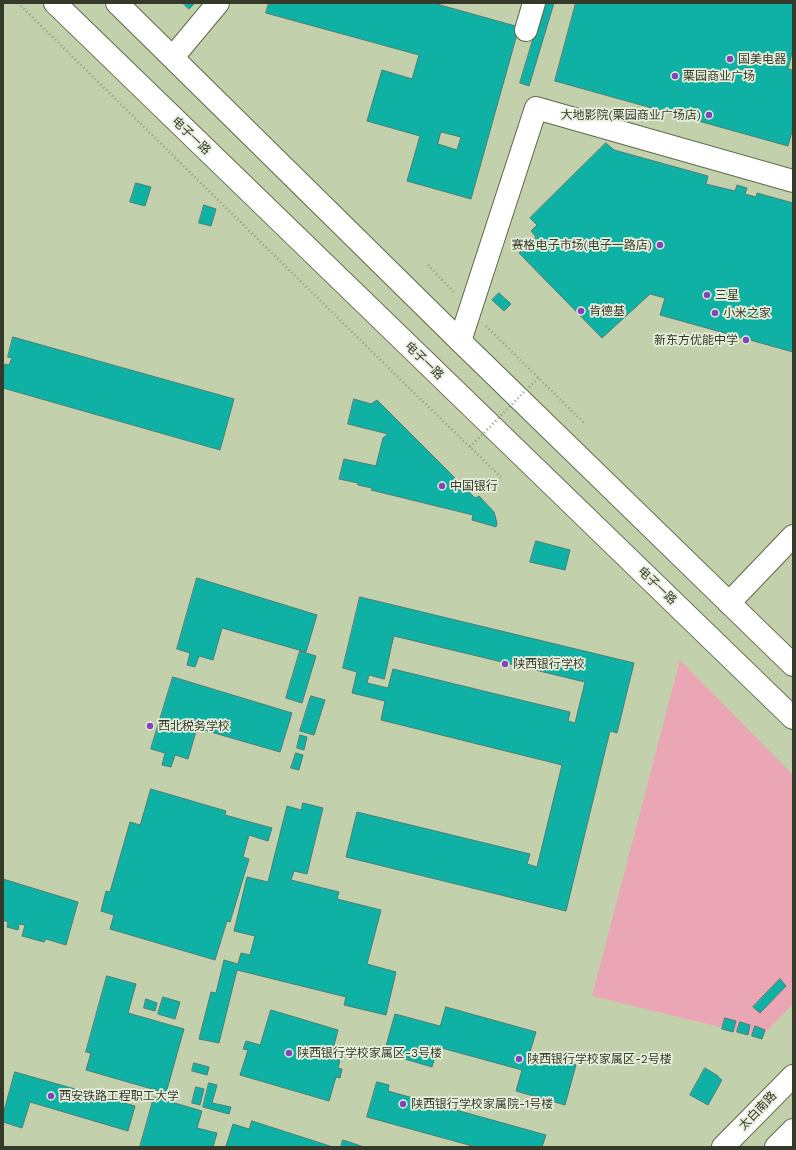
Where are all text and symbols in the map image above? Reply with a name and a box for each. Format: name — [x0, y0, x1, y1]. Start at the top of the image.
place label: 国美电器 — [738, 52, 786, 66]
marker: 国美电器 — [725, 54, 735, 64]
place label: 栗园商业广场 — [683, 69, 755, 83]
marker: 栗园商业广场 — [670, 71, 680, 81]
place label: 大地影院(栗园商业广场店) — [561, 108, 701, 122]
marker: 大地影院(栗园商业广场店) — [704, 110, 714, 120]
street label: 电子一路 — [169, 114, 213, 158]
place label: 赛格电子市场(电子一路店) — [512, 238, 652, 252]
marker: 赛格电子市场(电子一路店) — [655, 240, 665, 250]
place label: 三星 — [715, 288, 739, 302]
marker: 三星 — [702, 290, 712, 300]
place label: 肯德基 — [589, 304, 625, 318]
marker: 肯德基 — [576, 306, 586, 316]
place label: 小米之家 — [723, 306, 771, 320]
marker: 小米之家 — [710, 308, 720, 318]
place label: 新东方优能中学 — [654, 333, 738, 347]
marker: 新东方优能中学 — [741, 335, 751, 345]
street label: 电子一路 — [402, 339, 446, 383]
place label: 中国银行 — [450, 479, 498, 493]
marker: 中国银行 — [437, 481, 447, 491]
street label: 电子一路 — [635, 564, 679, 608]
place label: 陕西银行学校 — [513, 657, 585, 671]
marker: 陕西银行学校 — [500, 659, 510, 669]
place label: 西北税务学校 — [158, 719, 230, 733]
marker: 西北税务学校 — [145, 721, 155, 731]
place label: 陕西银行学校家属区-3号楼 — [297, 1046, 442, 1060]
marker: 陕西银行学校家属区-3号楼 — [284, 1048, 294, 1058]
place label: 陕西银行学校家属区-2号楼 — [527, 1052, 672, 1066]
marker: 陕西银行学校家属区-2号楼 — [514, 1054, 524, 1064]
place label: 西安铁路工程职工大学 — [59, 1089, 179, 1103]
street label: 太白南路 — [736, 1089, 780, 1133]
marker: 西安铁路工程职工大学 — [46, 1091, 56, 1101]
place label: 陕西银行学校家属院-1号楼 — [411, 1097, 553, 1111]
marker: 陕西银行学校家属院-1号楼 — [398, 1099, 408, 1109]

